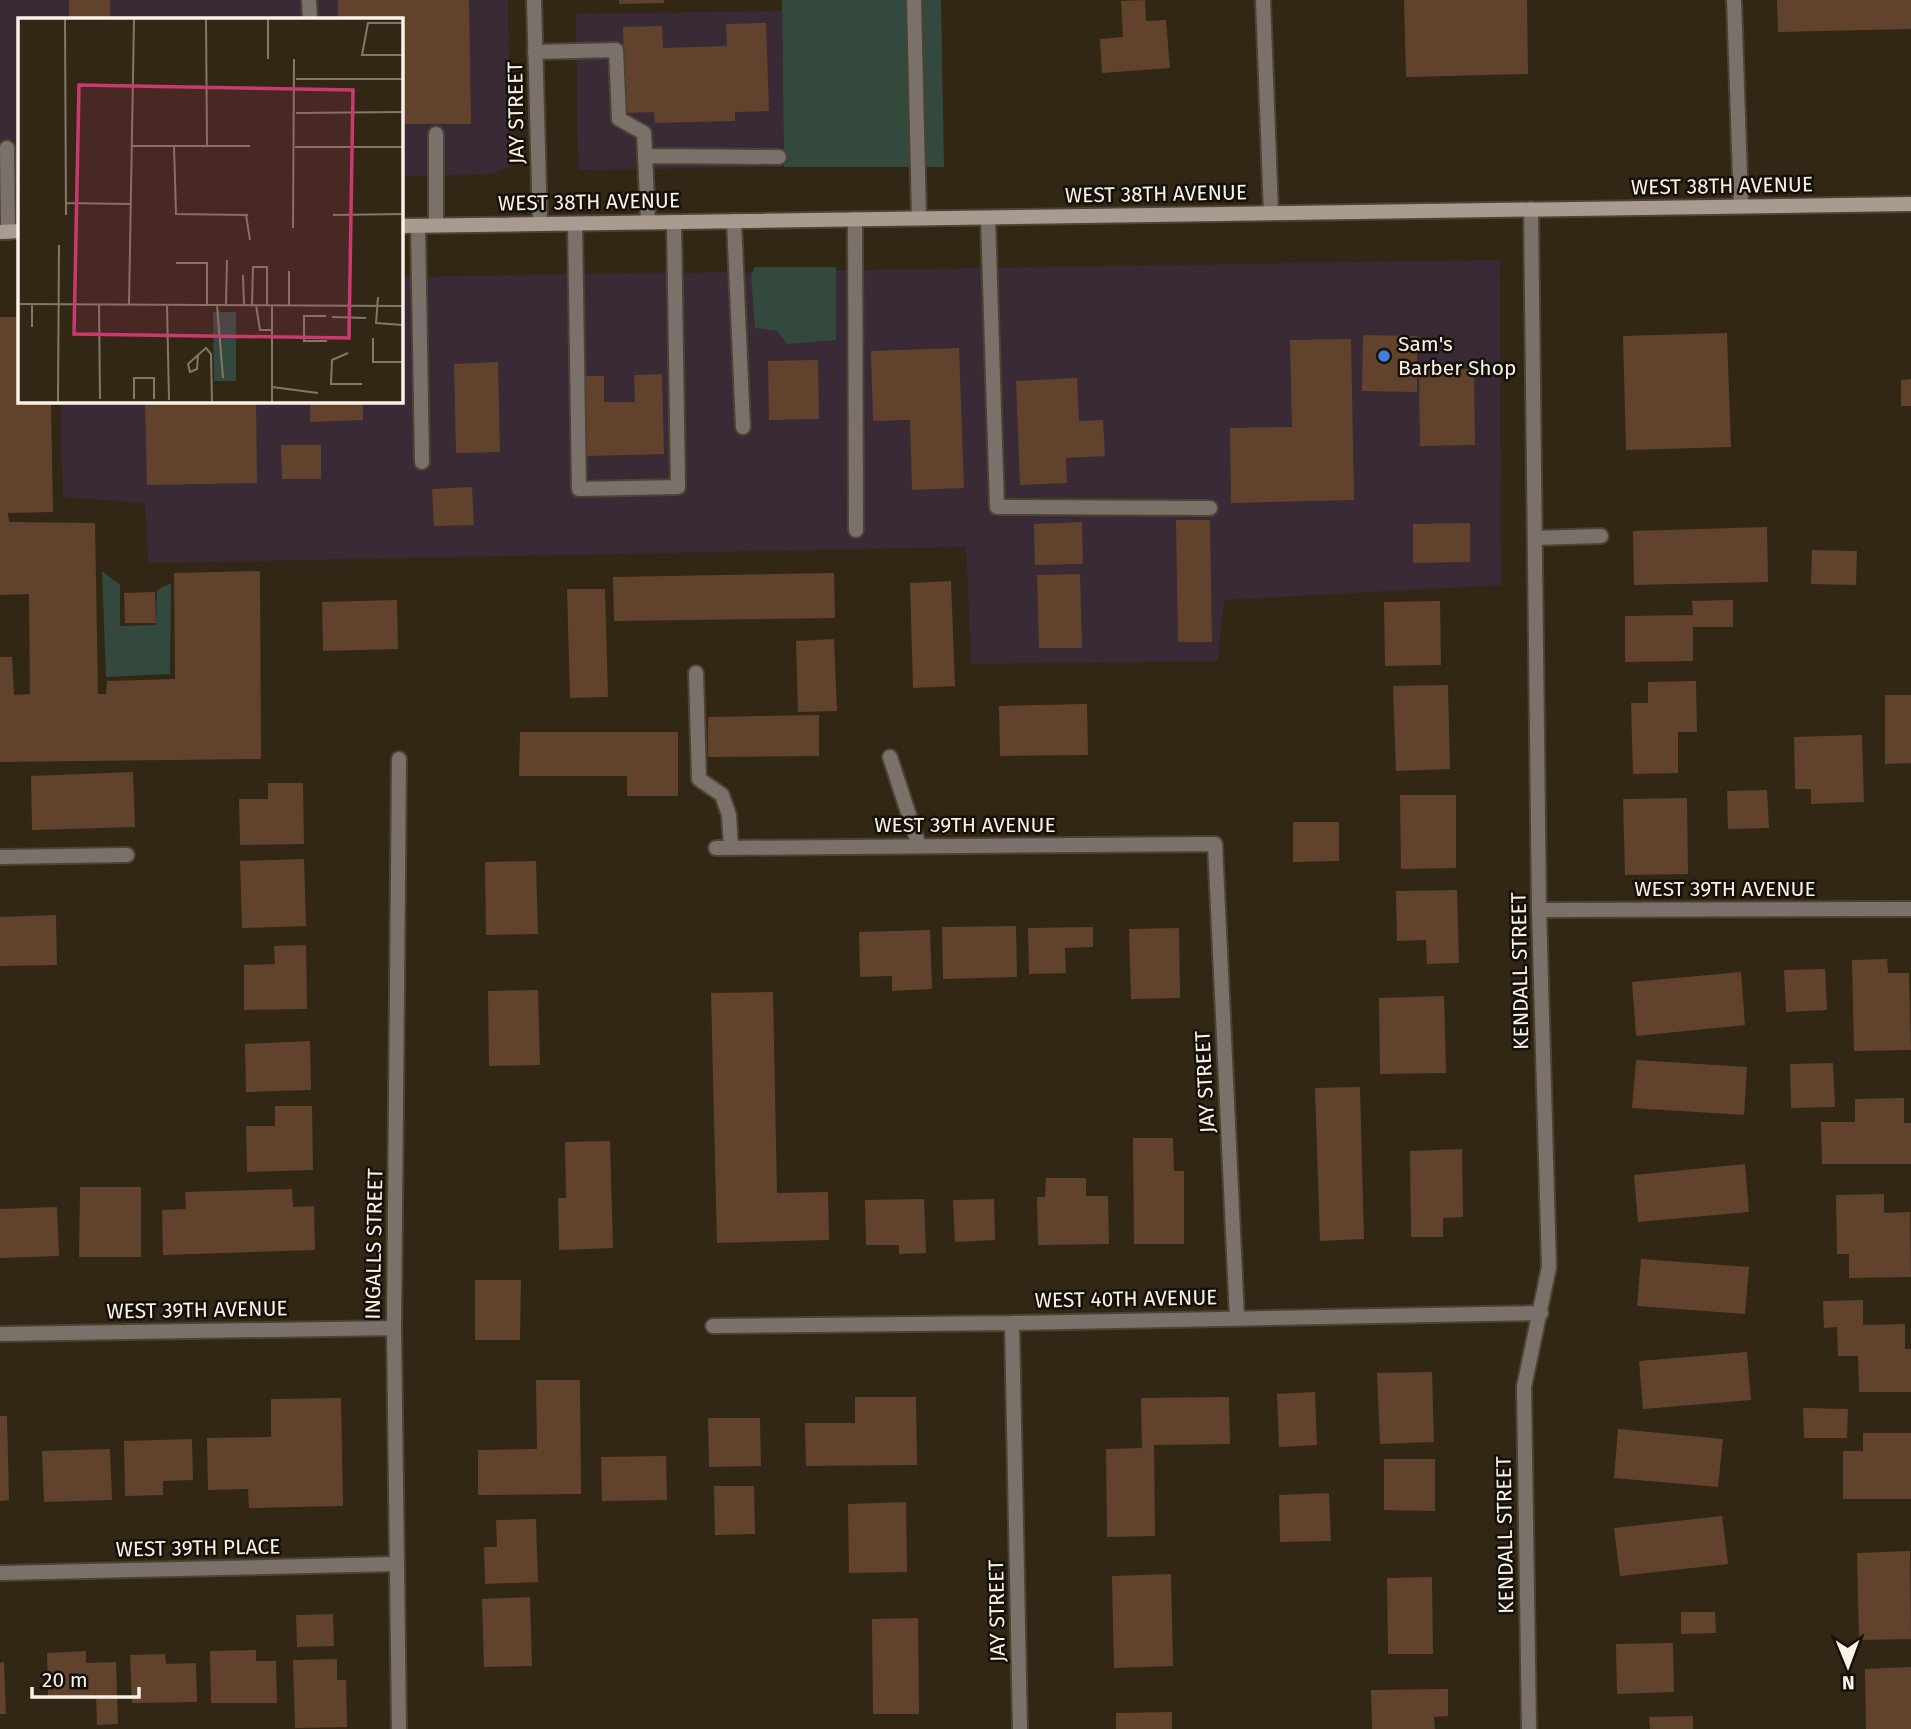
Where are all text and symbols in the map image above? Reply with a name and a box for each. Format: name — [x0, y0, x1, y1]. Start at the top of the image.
inset map — [18, 18, 402, 402]
street label: JAY STREET — [502, 61, 530, 164]
street label: WEST 38TH AVENUE — [1631, 171, 1813, 201]
street label: WEST 38TH AVENUE — [1065, 179, 1247, 209]
street label: WEST 38TH AVENUE — [498, 187, 680, 217]
place label: Sam's Barber Shop — [1398, 331, 1516, 381]
marker: Sam's Barber Shop — [1376, 348, 1392, 364]
street label: WEST 39TH AVENUE — [874, 812, 1056, 838]
street label: WEST 39TH AVENUE — [1634, 876, 1816, 902]
street label: KENDALL STREET — [1506, 892, 1534, 1050]
street label: JAY STREET — [1189, 1030, 1221, 1134]
street label: INGALLS STREET — [360, 1168, 388, 1320]
street label: WEST 40TH AVENUE — [1034, 1284, 1218, 1314]
street label: WEST 39TH AVENUE — [106, 1295, 288, 1325]
street label: KENDALL STREET — [1491, 1456, 1519, 1614]
street label: WEST 39TH PLACE — [115, 1534, 281, 1562]
street label: JAY STREET — [983, 1559, 1011, 1662]
north arrow — [1813, 1631, 1883, 1701]
scale bar — [32, 1656, 138, 1700]
text: 20 m — [42, 1667, 88, 1693]
text: N — [1842, 1671, 1855, 1694]

